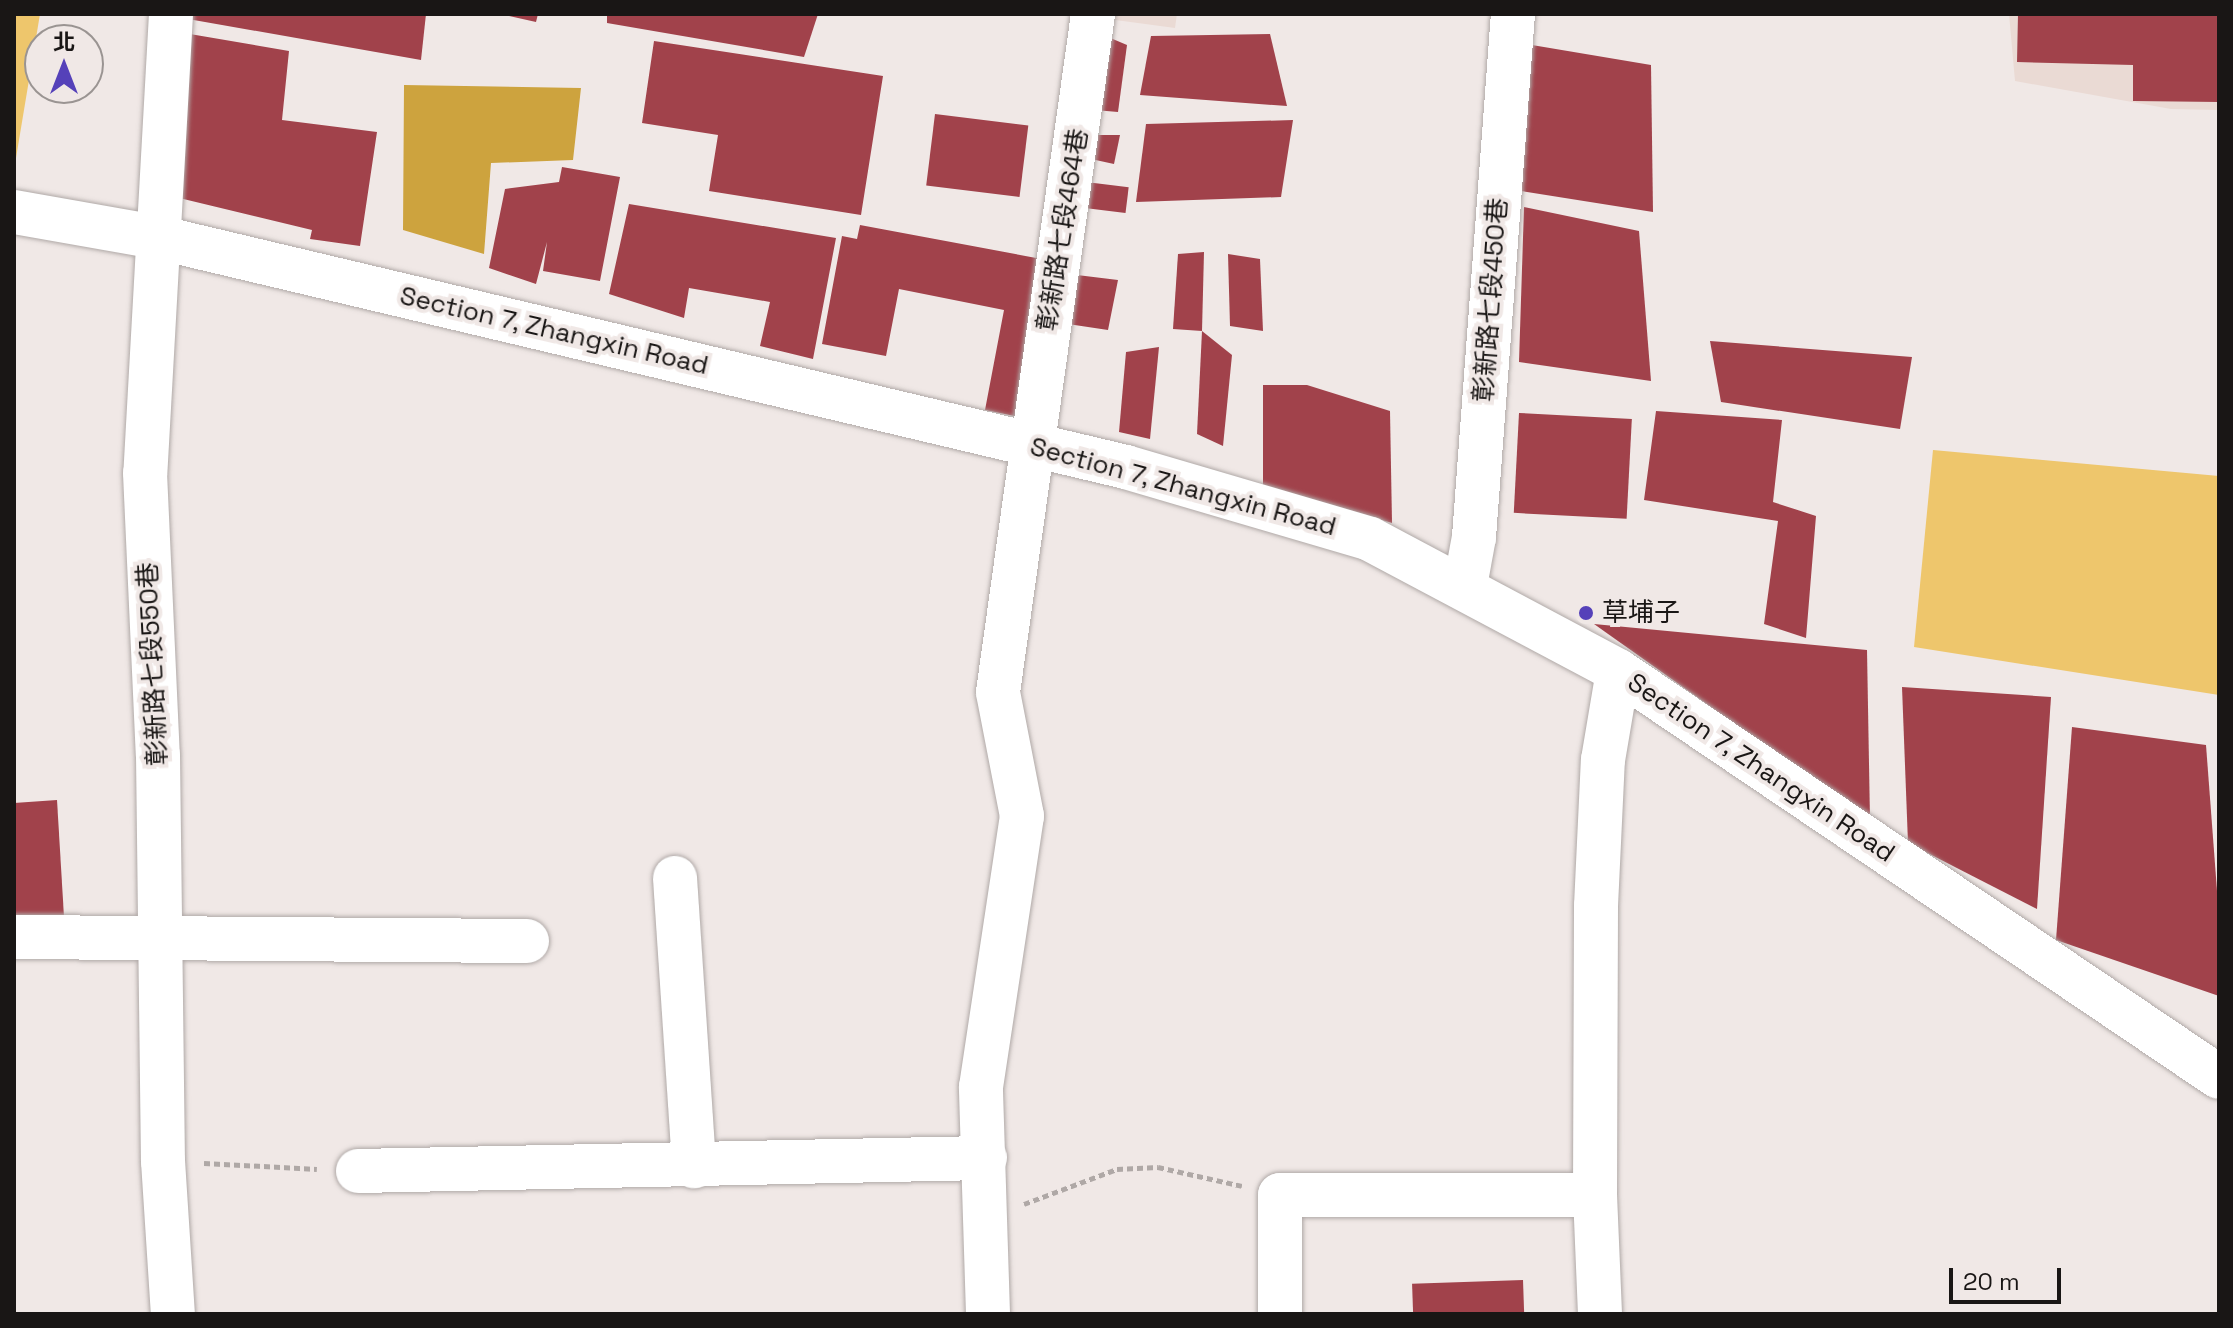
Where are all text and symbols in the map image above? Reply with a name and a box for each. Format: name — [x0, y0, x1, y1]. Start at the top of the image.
north arrow — [24, 24, 104, 104]
text: 北 — [53, 28, 75, 56]
street label: 彰新路七段464巷 — [1032, 127, 1094, 333]
street label: 彰新路七段450巷 — [1468, 197, 1514, 403]
street label: Section 7, Zhangxin Road — [396, 280, 712, 382]
street label: Section 7, Zhangxin Road — [1026, 431, 1340, 543]
street label: 彰新路七段550巷 — [132, 561, 174, 767]
place label: 草埔子 — [1602, 597, 1680, 629]
marker: 草埔子 — [1577, 604, 1595, 622]
street label: Section 7, Zhangxin Road — [1621, 667, 1901, 869]
scale bar — [1953, 1252, 2065, 1302]
text: 20 m — [1963, 1266, 2020, 1297]

